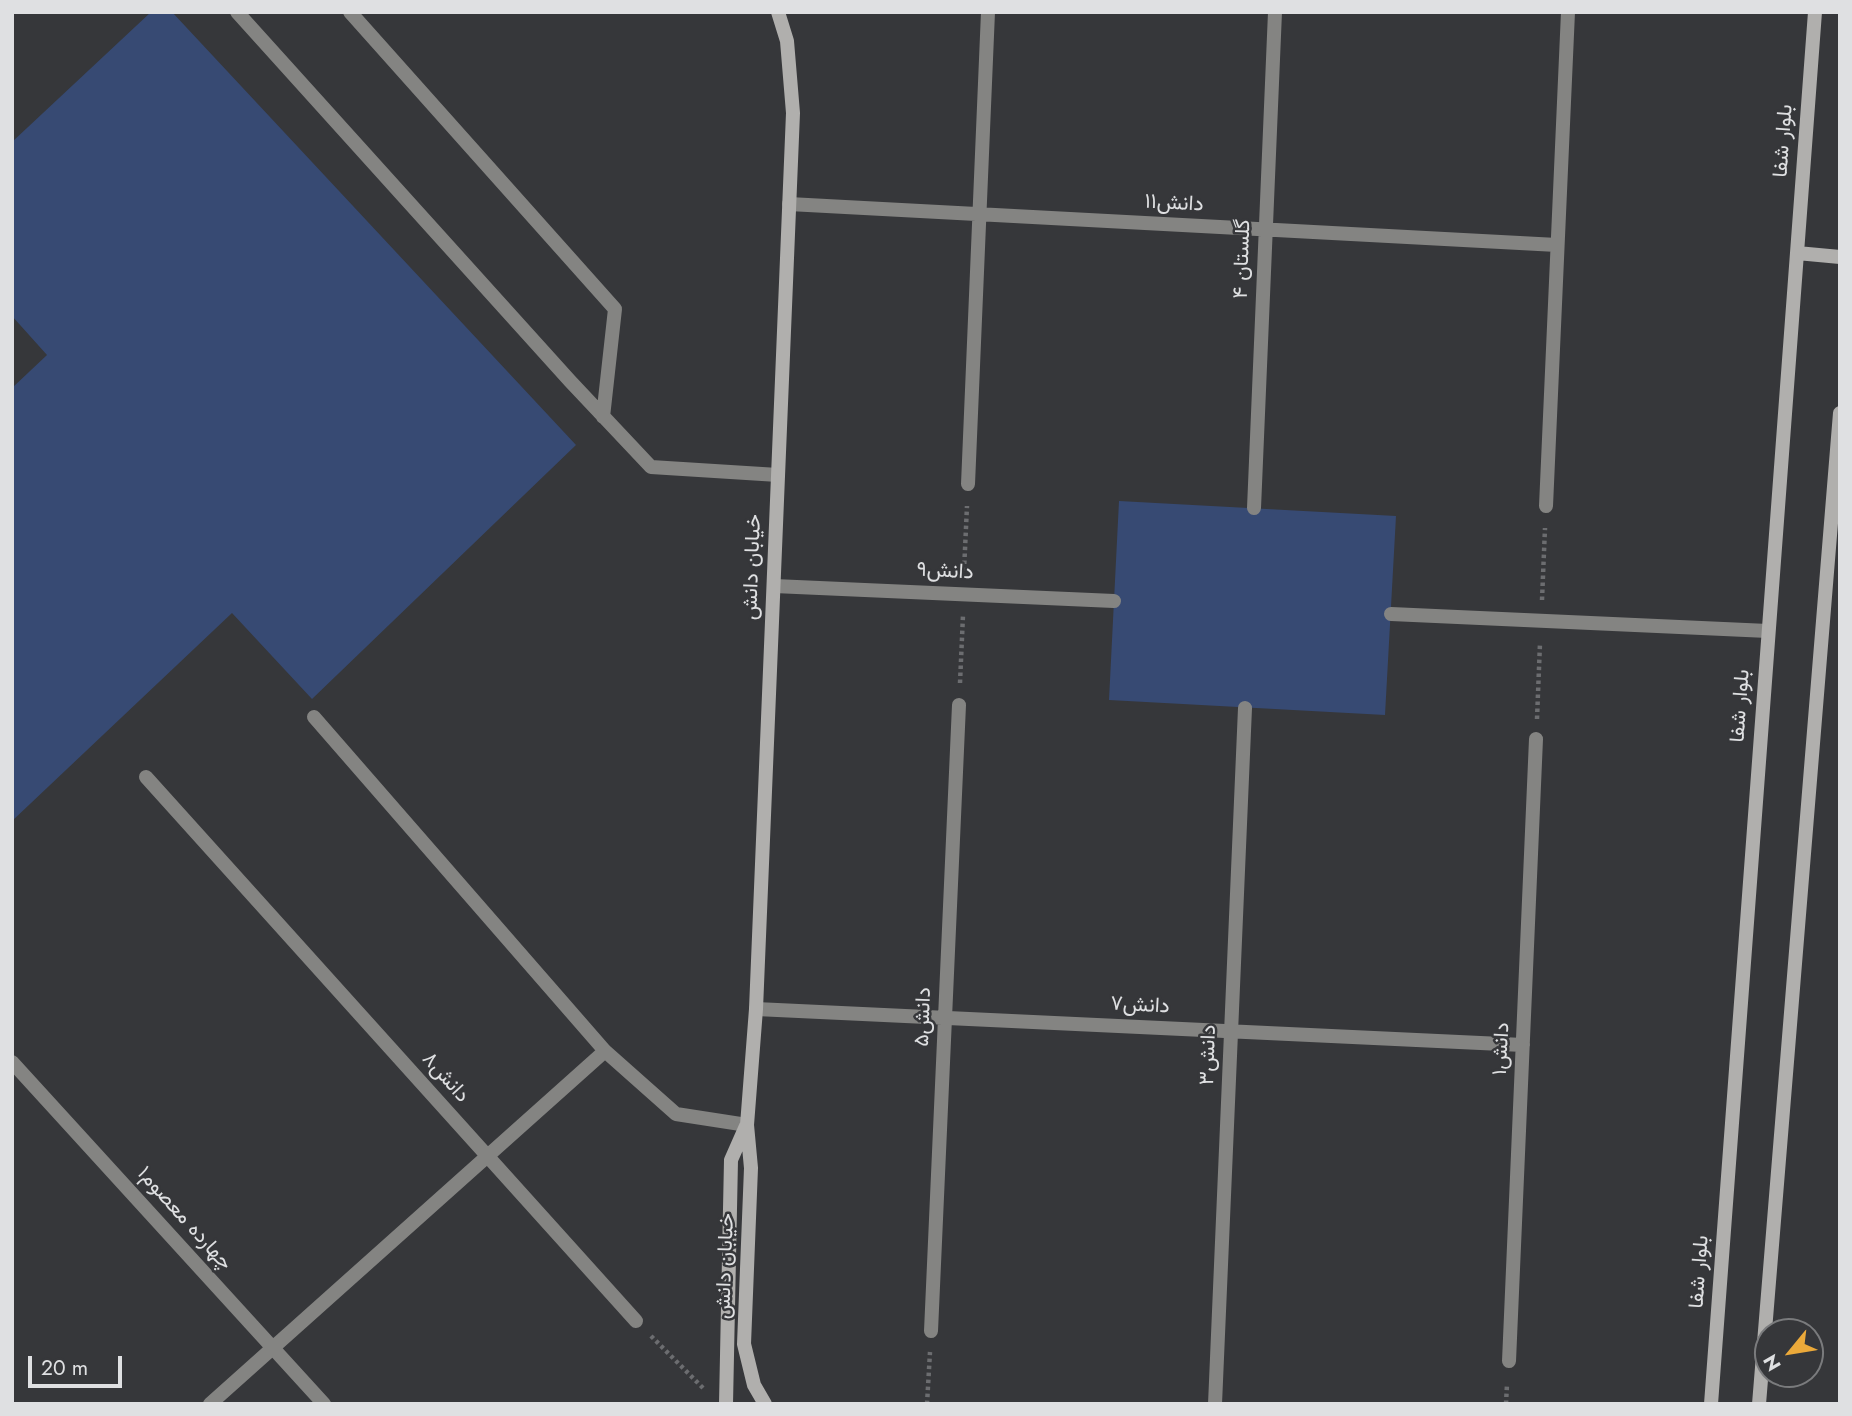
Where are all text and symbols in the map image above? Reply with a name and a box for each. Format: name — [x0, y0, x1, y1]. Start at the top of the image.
street label: بلوار شفا — [1769, 104, 1799, 178]
street label: دانش۱۱ — [1144, 190, 1204, 218]
street label: گلستان ۴ — [1229, 219, 1257, 299]
street label: خیابان دانش — [739, 513, 767, 621]
street label: دانش۹ — [916, 558, 974, 586]
street label: بلوار شفا — [1726, 669, 1756, 743]
street label: دانش۵ — [910, 987, 938, 1047]
street label: دانش۷ — [1110, 992, 1170, 1020]
street label: دانش۱ — [1488, 1022, 1516, 1076]
street label: دانش۳ — [1195, 1024, 1223, 1086]
street label: دانش۸ — [416, 1048, 474, 1108]
street label: چهارده معصوم۱ — [131, 1162, 237, 1276]
street label: خیابان دانش — [712, 1212, 740, 1320]
street label: بلوار شفا — [1685, 1235, 1715, 1309]
north arrow — [1754, 1318, 1824, 1388]
scale bar — [32, 1342, 126, 1386]
text: N — [1757, 1349, 1788, 1376]
text: 20 m — [41, 1353, 88, 1383]

